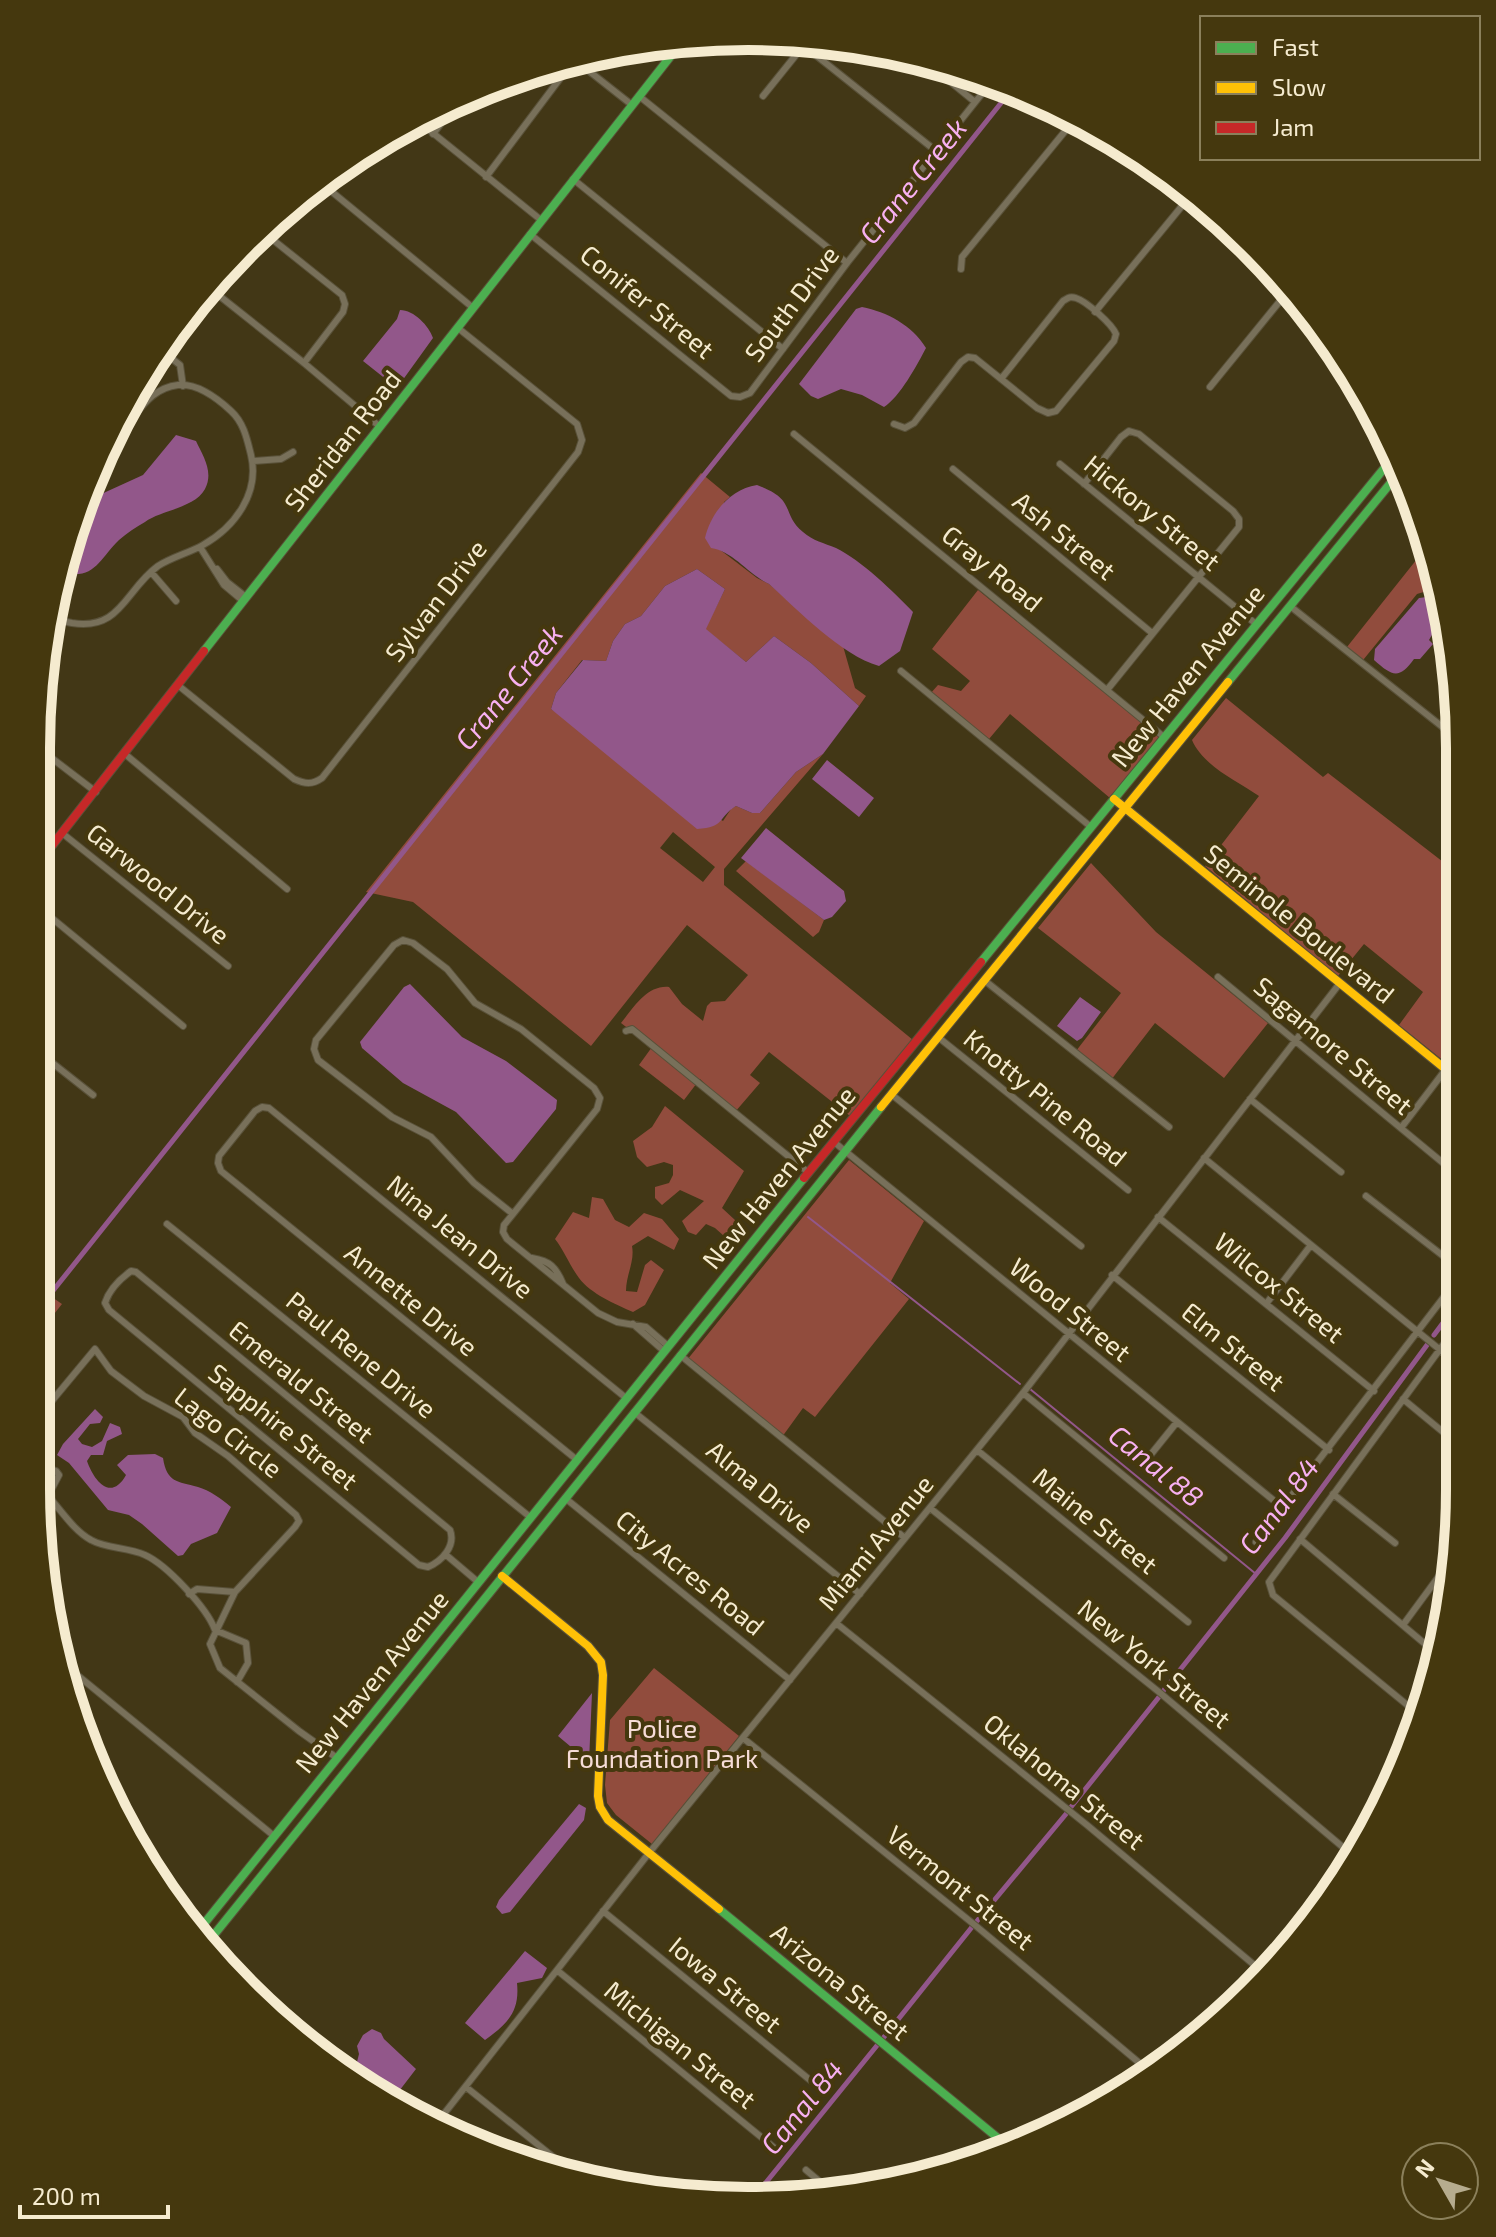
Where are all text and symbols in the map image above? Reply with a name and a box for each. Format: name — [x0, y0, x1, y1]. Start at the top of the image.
legend — [1200, 16, 1480, 160]
text: Fast — [1272, 32, 1319, 61]
text: Slow — [1272, 72, 1326, 101]
water label: Crane Creek — [851, 111, 973, 250]
text: Jam — [1272, 112, 1314, 141]
street label: Conifer Street — [575, 238, 721, 364]
street label: South Drive — [737, 239, 844, 367]
street label: Sheridan Road — [277, 363, 407, 517]
street label: Hickory Street — [1079, 448, 1227, 576]
street label: Ash Street — [1008, 484, 1122, 585]
street label: Gray Road — [937, 518, 1049, 618]
street label: Sylvan Drive — [378, 533, 492, 667]
street label: New Haven Avenue — [1104, 578, 1270, 772]
water label: Crane Creek — [447, 617, 569, 756]
street label: Garwood Drive — [81, 816, 236, 950]
street label: Seminole Boulevard — [1199, 837, 1401, 1009]
street label: Sagamore Street — [1248, 970, 1420, 1120]
street label: Knotty Pine Road — [958, 1022, 1134, 1172]
street label: New Haven Avenue — [695, 1080, 861, 1274]
street label: Nina Jean Drive — [382, 1167, 540, 1304]
street label: Wilcox Street — [1209, 1225, 1351, 1349]
street label: Annette Drive — [339, 1236, 485, 1362]
street label: Wood Street — [1004, 1251, 1138, 1367]
street label: Paul Rene Drive — [281, 1284, 443, 1424]
street label: Elm Street — [1176, 1295, 1292, 1397]
street label: Emerald Street — [224, 1313, 380, 1449]
street label: Sapphire Street — [203, 1356, 365, 1495]
street label: Lago Circle — [169, 1380, 289, 1484]
water label: Canal 88 — [1103, 1417, 1211, 1514]
street label: Alma Drive — [701, 1433, 821, 1538]
water label: Canal 84 — [1231, 1451, 1325, 1560]
street label: Maine Street — [1028, 1460, 1164, 1579]
street label: Miami Avenue — [811, 1468, 939, 1616]
street label: City Acres Road — [611, 1503, 771, 1641]
street label: New Haven Avenue — [288, 1584, 454, 1778]
street label: New York Street — [1072, 1592, 1238, 1734]
street label: Oklahoma Street — [978, 1707, 1152, 1855]
park label: Police Foundation Park — [566, 1712, 758, 1773]
street label: Vermont Street — [881, 1818, 1041, 1956]
street label: Arizona Street — [766, 1916, 916, 2046]
street label: Iowa Street — [664, 1929, 788, 2038]
street label: Michigan Street — [599, 1973, 763, 2114]
water label: Canal 84 — [753, 2052, 850, 2161]
north arrow — [1400, 2141, 1480, 2221]
text: N — [1409, 2153, 1439, 2182]
scale bar — [20, 2169, 168, 2219]
text: 200 m — [32, 2181, 101, 2210]

